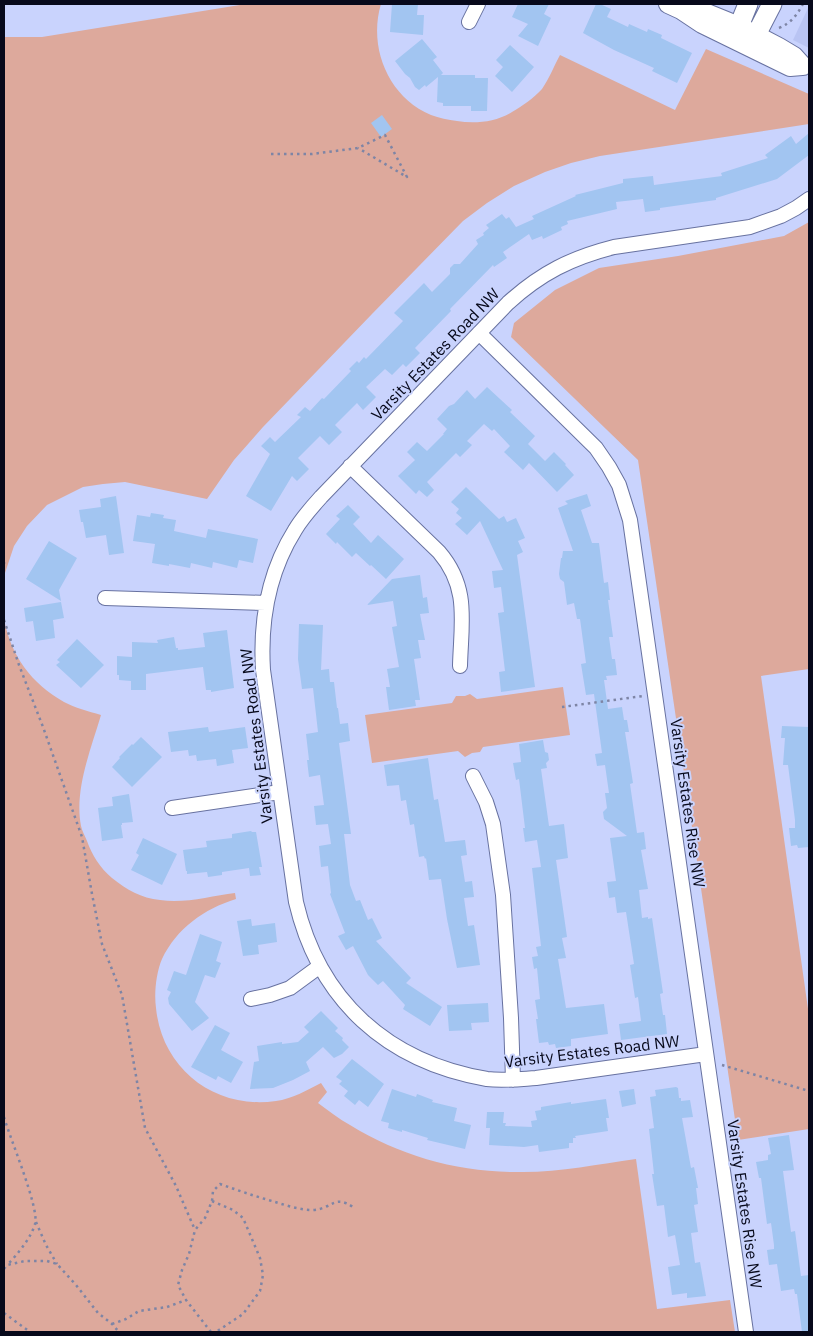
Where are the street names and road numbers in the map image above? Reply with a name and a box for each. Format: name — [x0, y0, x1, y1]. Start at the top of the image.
street label: Varsity Estates Road NW — [367, 284, 503, 424]
street label: Varsity Estates Road NW — [235, 647, 277, 825]
street label: Varsity Estates Rise NW — [666, 717, 710, 889]
street label: Varsity Estates Road NW — [503, 1030, 681, 1072]
street label: Varsity Estates Rise NW — [723, 1118, 767, 1290]

